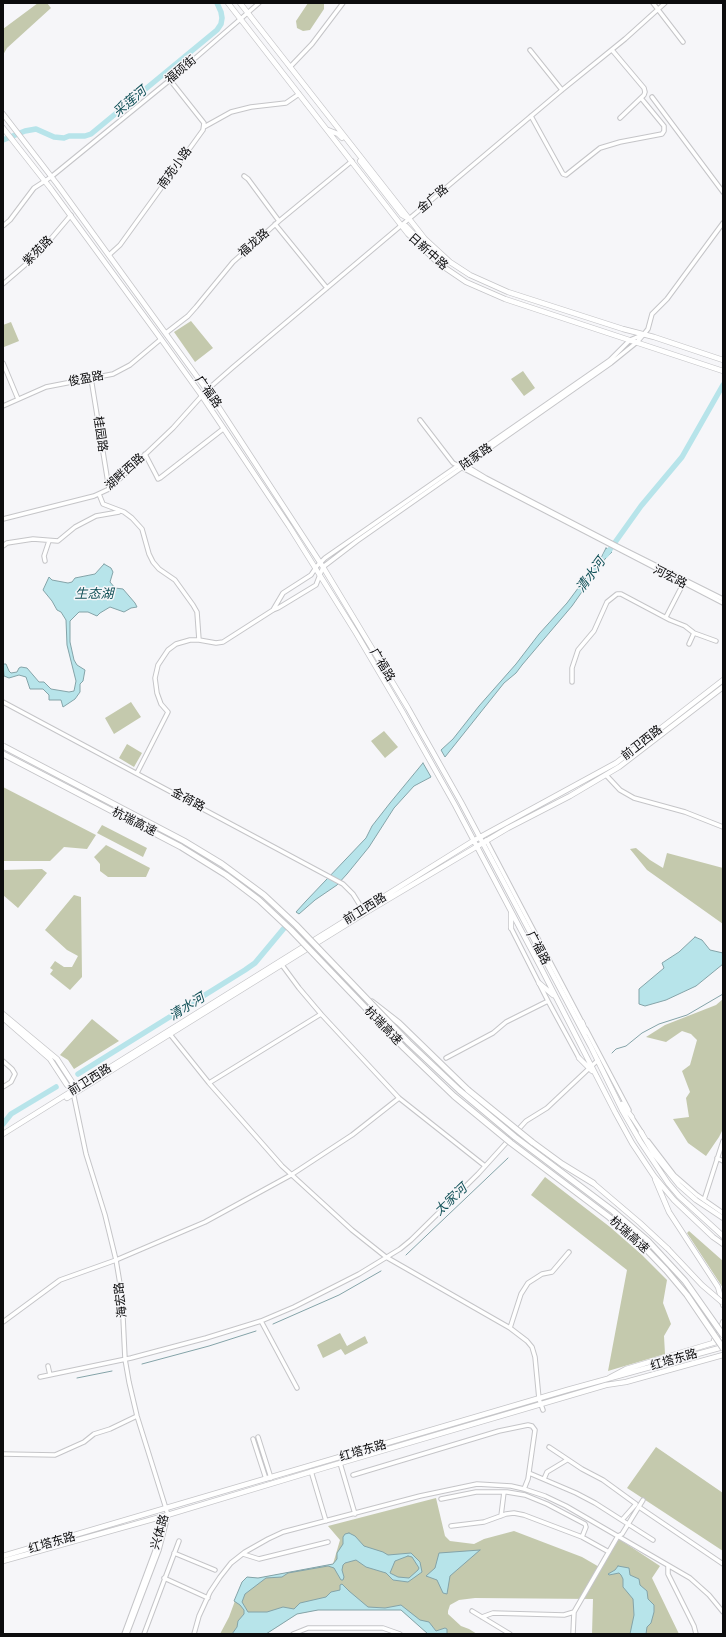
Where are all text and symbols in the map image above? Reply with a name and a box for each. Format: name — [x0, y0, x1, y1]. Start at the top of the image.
street label: 福硕街 — [163, 53, 199, 87]
water label: 采莲河 — [110, 83, 150, 121]
street label: 南苑小路 — [155, 144, 195, 192]
street label: 金广路 — [415, 182, 451, 216]
street label: 福龙路 — [236, 226, 272, 260]
street label: 日新中路 — [405, 231, 451, 273]
street label: 紫苑路 — [20, 233, 56, 269]
street label: 俊盈路 — [67, 368, 105, 390]
street label: 广福路 — [192, 373, 224, 411]
street label: 桂园路 — [90, 415, 110, 453]
street label: 陆家路 — [457, 441, 495, 473]
street label: 湖畔西路 — [102, 451, 148, 493]
water label: 清水河 — [573, 555, 609, 595]
street label: 河宏路 — [651, 562, 689, 592]
water label: 生态湖 — [75, 586, 113, 602]
street label: 广福路 — [367, 646, 397, 684]
street label: 前卫西路 — [619, 723, 665, 763]
street label: 金荷路 — [169, 785, 207, 815]
street label: 杭瑞高速 — [109, 805, 159, 839]
street label: 前卫西路 — [341, 890, 389, 928]
street label: 广福路 — [523, 929, 553, 967]
water label: 清水河 — [166, 990, 208, 1024]
street label: 杭瑞高速 — [361, 1004, 405, 1048]
street label: 前卫西路 — [66, 1061, 114, 1099]
water label: 太家河 — [431, 1181, 471, 1219]
street label: 杭瑞高速 — [606, 1214, 652, 1256]
street label: 海宏路 — [112, 1281, 130, 1319]
street label: 红塔东路 — [649, 1346, 699, 1374]
street label: 红塔东路 — [338, 1437, 388, 1465]
street label: 兴体路 — [148, 1513, 172, 1551]
street label: 红塔东路 — [27, 1529, 77, 1557]

